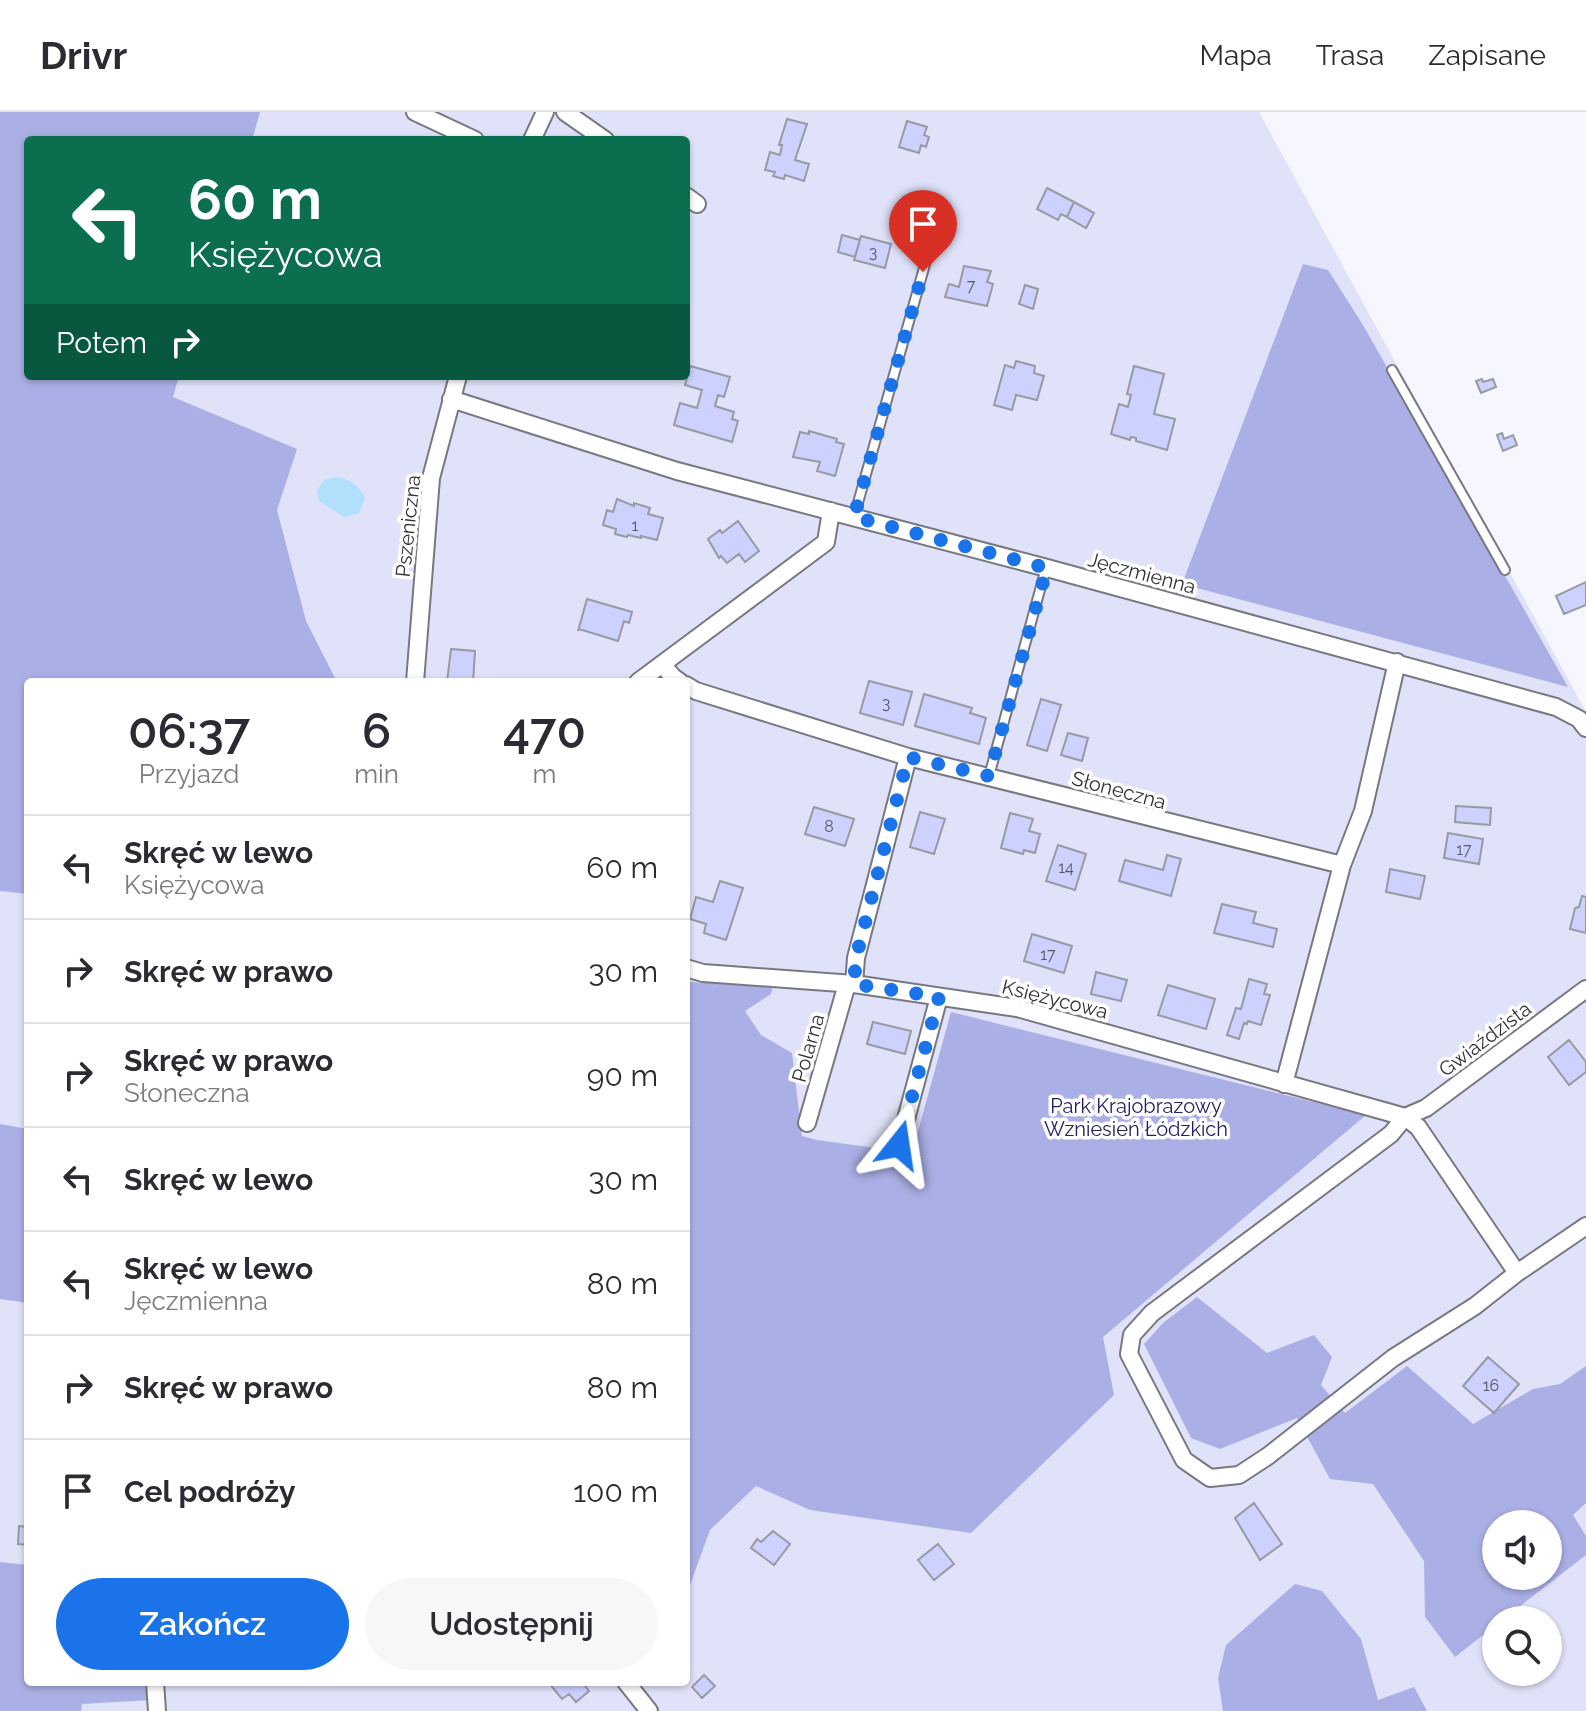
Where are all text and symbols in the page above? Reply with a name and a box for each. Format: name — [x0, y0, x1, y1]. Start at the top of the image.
text: Drivr — [40, 33, 127, 78]
text: Mapa — [1200, 39, 1272, 72]
text: Trasa — [1316, 39, 1384, 72]
text: Zapisane — [1428, 39, 1546, 72]
text: 60 m — [188, 166, 322, 232]
icon: left — [56, 168, 160, 272]
pin — [889, 190, 957, 272]
icon: arrive — [901, 202, 945, 246]
text: Księżycowa — [188, 233, 383, 275]
house number: 3 — [869, 243, 877, 262]
house number: 7 — [967, 276, 976, 295]
icon: right — [163, 320, 207, 364]
text: Potem — [56, 325, 147, 360]
street label: Pszeniczna — [391, 474, 425, 578]
house number: 1 — [632, 516, 639, 535]
street label: Jęczmienna — [1085, 547, 1199, 599]
house number: 3 — [882, 694, 890, 713]
text: 06:37 — [128, 703, 250, 759]
text: 6 — [362, 703, 391, 759]
text: 470 — [503, 703, 586, 759]
text: Przyjazd — [139, 759, 240, 789]
text: min — [354, 759, 399, 789]
text: m — [533, 759, 556, 789]
street label: Słoneczna — [1069, 766, 1169, 814]
house number: 8 — [824, 817, 834, 836]
text: Skręć w lewo — [124, 835, 313, 870]
house number: 17 — [1456, 840, 1472, 859]
icon: left — [56, 845, 100, 889]
text: 60 m — [586, 850, 658, 885]
house number: 14 — [1058, 858, 1074, 877]
text: Księżycowa — [124, 870, 265, 900]
house number: 17 — [1040, 945, 1056, 964]
icon: right — [56, 949, 100, 993]
text: Skręć w prawo — [124, 954, 333, 989]
text: 30 m — [588, 954, 658, 989]
street label: Księżycowa — [1000, 974, 1110, 1024]
street label: Gwiaździsta — [1434, 997, 1536, 1081]
street label: Polarna — [787, 1011, 829, 1085]
text: Skręć w prawo — [124, 1043, 333, 1078]
icon: right — [56, 1053, 100, 1097]
text: 90 m — [587, 1058, 658, 1093]
text: Słoneczna — [124, 1078, 250, 1108]
park label: Park Krajobrazowy Wzniesień Łódzkich — [1044, 1094, 1228, 1141]
position arrow — [857, 1103, 941, 1187]
icon: left — [56, 1157, 100, 1201]
text: Skręć w lewo — [124, 1162, 313, 1197]
text: 30 m — [588, 1162, 658, 1197]
text: Skręć w lewo — [124, 1251, 313, 1286]
icon: left — [56, 1261, 100, 1305]
text: 80 m — [587, 1266, 658, 1301]
text: Jęczmienna — [124, 1286, 268, 1316]
icon: right — [56, 1365, 100, 1409]
text: Skręć w prawo — [124, 1370, 333, 1405]
text: 80 m — [587, 1370, 658, 1405]
house number: 16 — [1483, 1376, 1499, 1395]
icon: arrive — [56, 1469, 100, 1513]
text: Cel podróży — [124, 1474, 296, 1509]
text: 100 m — [573, 1474, 658, 1509]
map controls — [1482, 1510, 1562, 1686]
button: sound — [1482, 1510, 1562, 1590]
button: Zakończ — [56, 1578, 349, 1670]
button: Udostępnij — [365, 1578, 658, 1670]
button: search — [1482, 1606, 1562, 1686]

